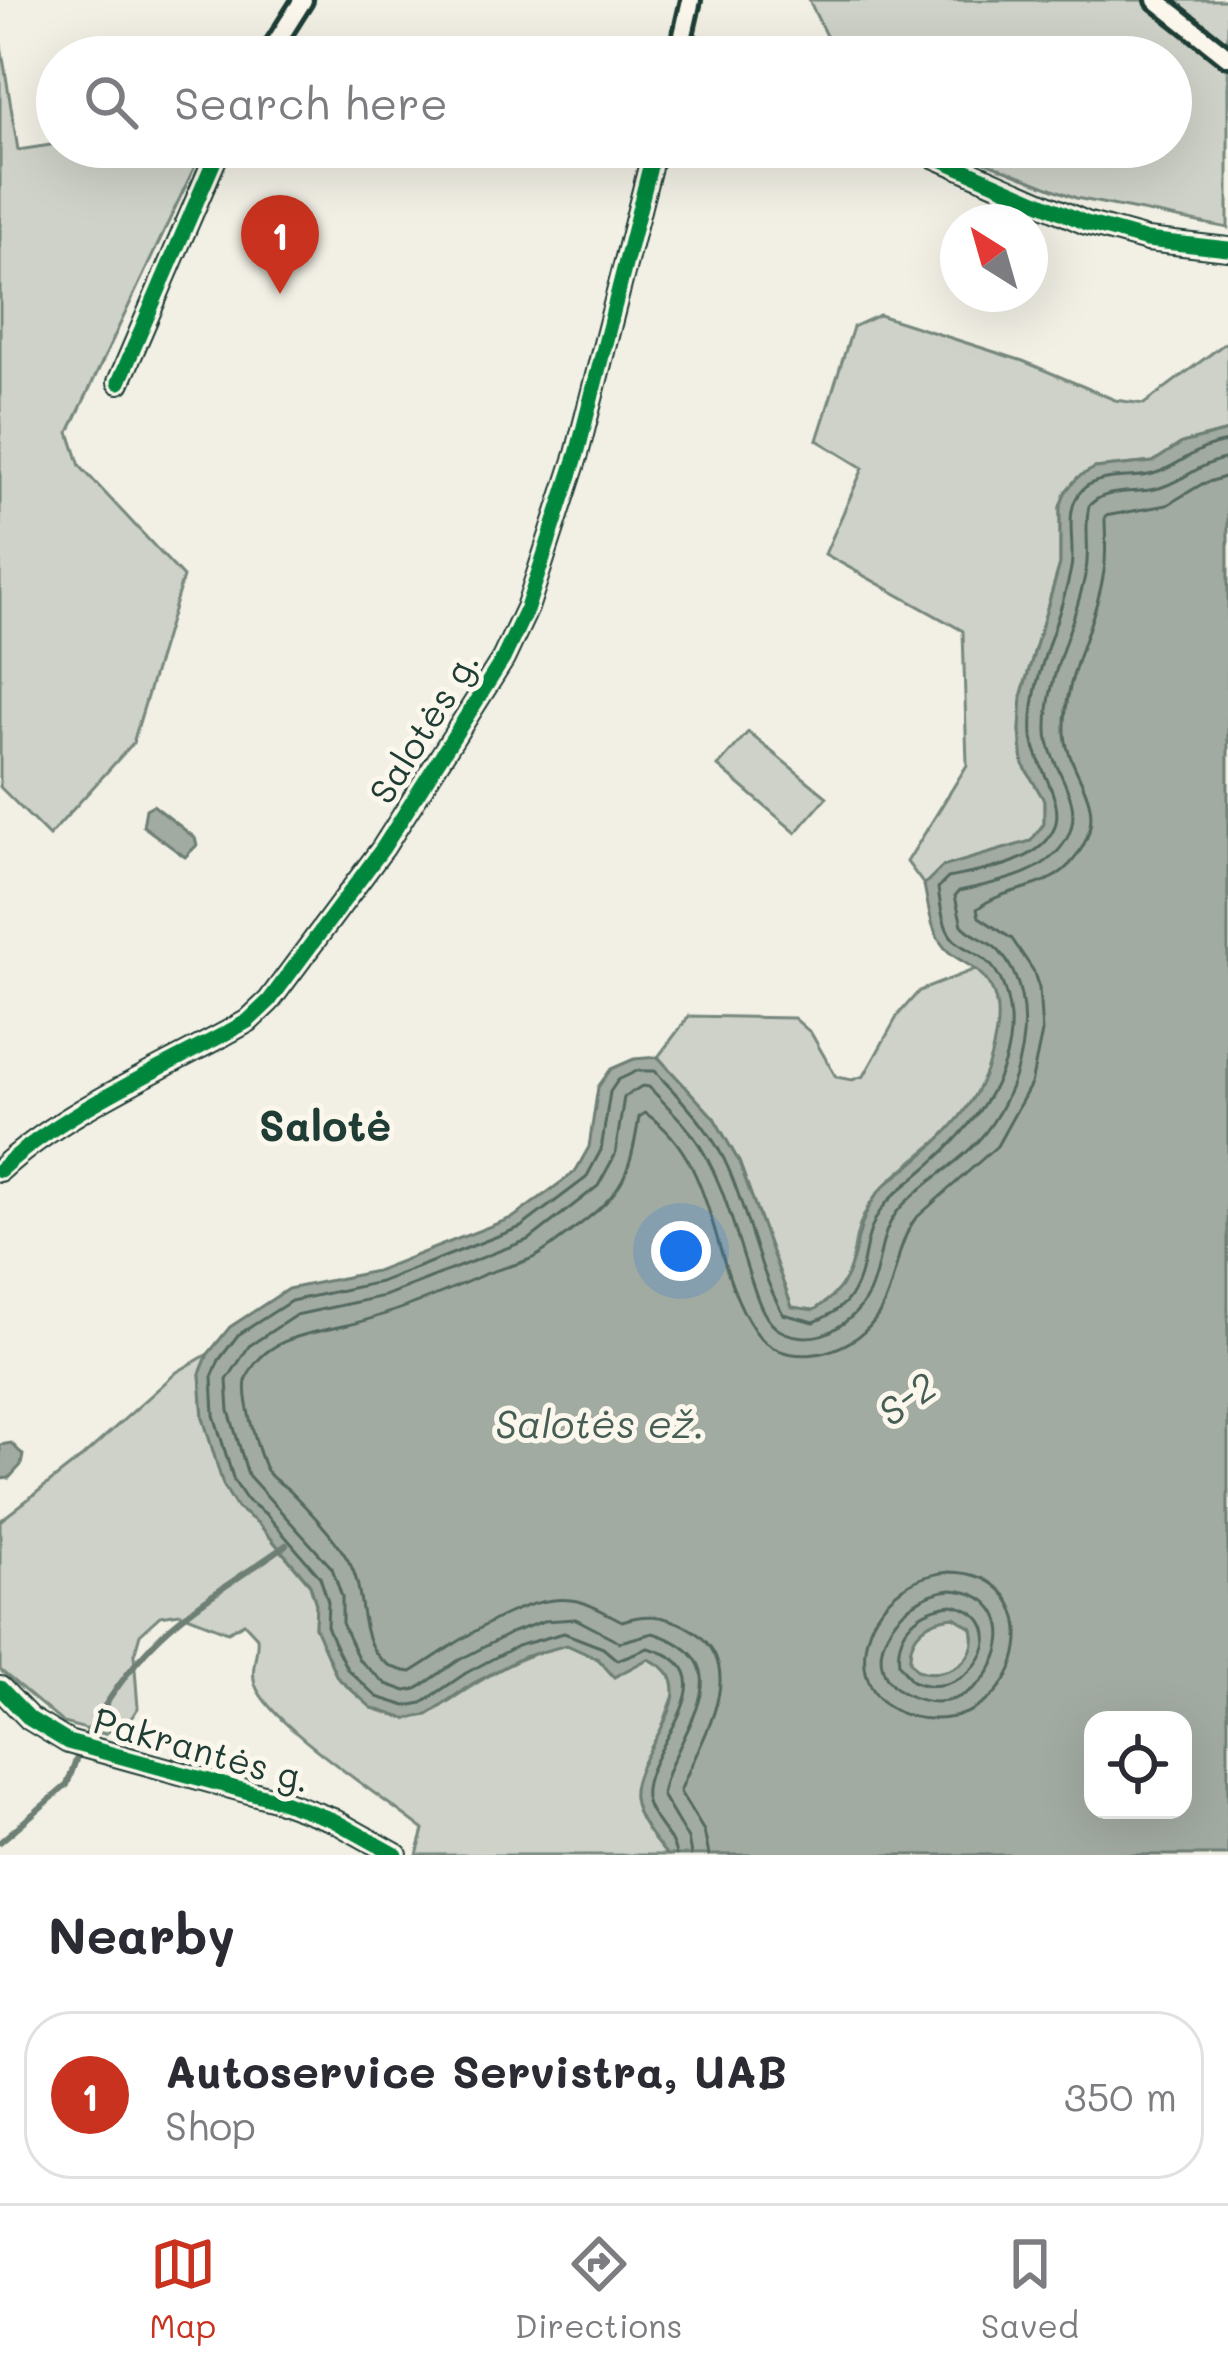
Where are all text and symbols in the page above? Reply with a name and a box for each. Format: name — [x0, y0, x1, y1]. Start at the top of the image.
search box — [36, 36, 1192, 168]
icon: search — [78, 69, 144, 135]
text: Search here — [174, 73, 448, 131]
pin: 1 — [241, 195, 319, 294]
north arrow — [940, 204, 1048, 312]
street label: Salotės g. — [357, 641, 488, 812]
district label: Salotė — [259, 1097, 391, 1152]
your location — [651, 1221, 711, 1281]
water label: S-2 — [867, 1359, 945, 1436]
water label: Salotės ež. — [495, 1397, 705, 1448]
street label: Pakrantės g. — [89, 1695, 316, 1802]
map controls — [1084, 1711, 1192, 1819]
button: locate — [1084, 1711, 1192, 1819]
text: Nearby — [48, 1900, 235, 1967]
text: Autoservice Servistra, UAB — [165, 2041, 787, 2099]
text: 1 — [81, 2070, 99, 2121]
text: 350 m — [1064, 2070, 1177, 2121]
text: Shop — [165, 2099, 256, 2150]
tab: Map — [149, 2231, 216, 2346]
tab: Directions — [515, 2231, 682, 2346]
tab: Saved — [981, 2231, 1079, 2346]

